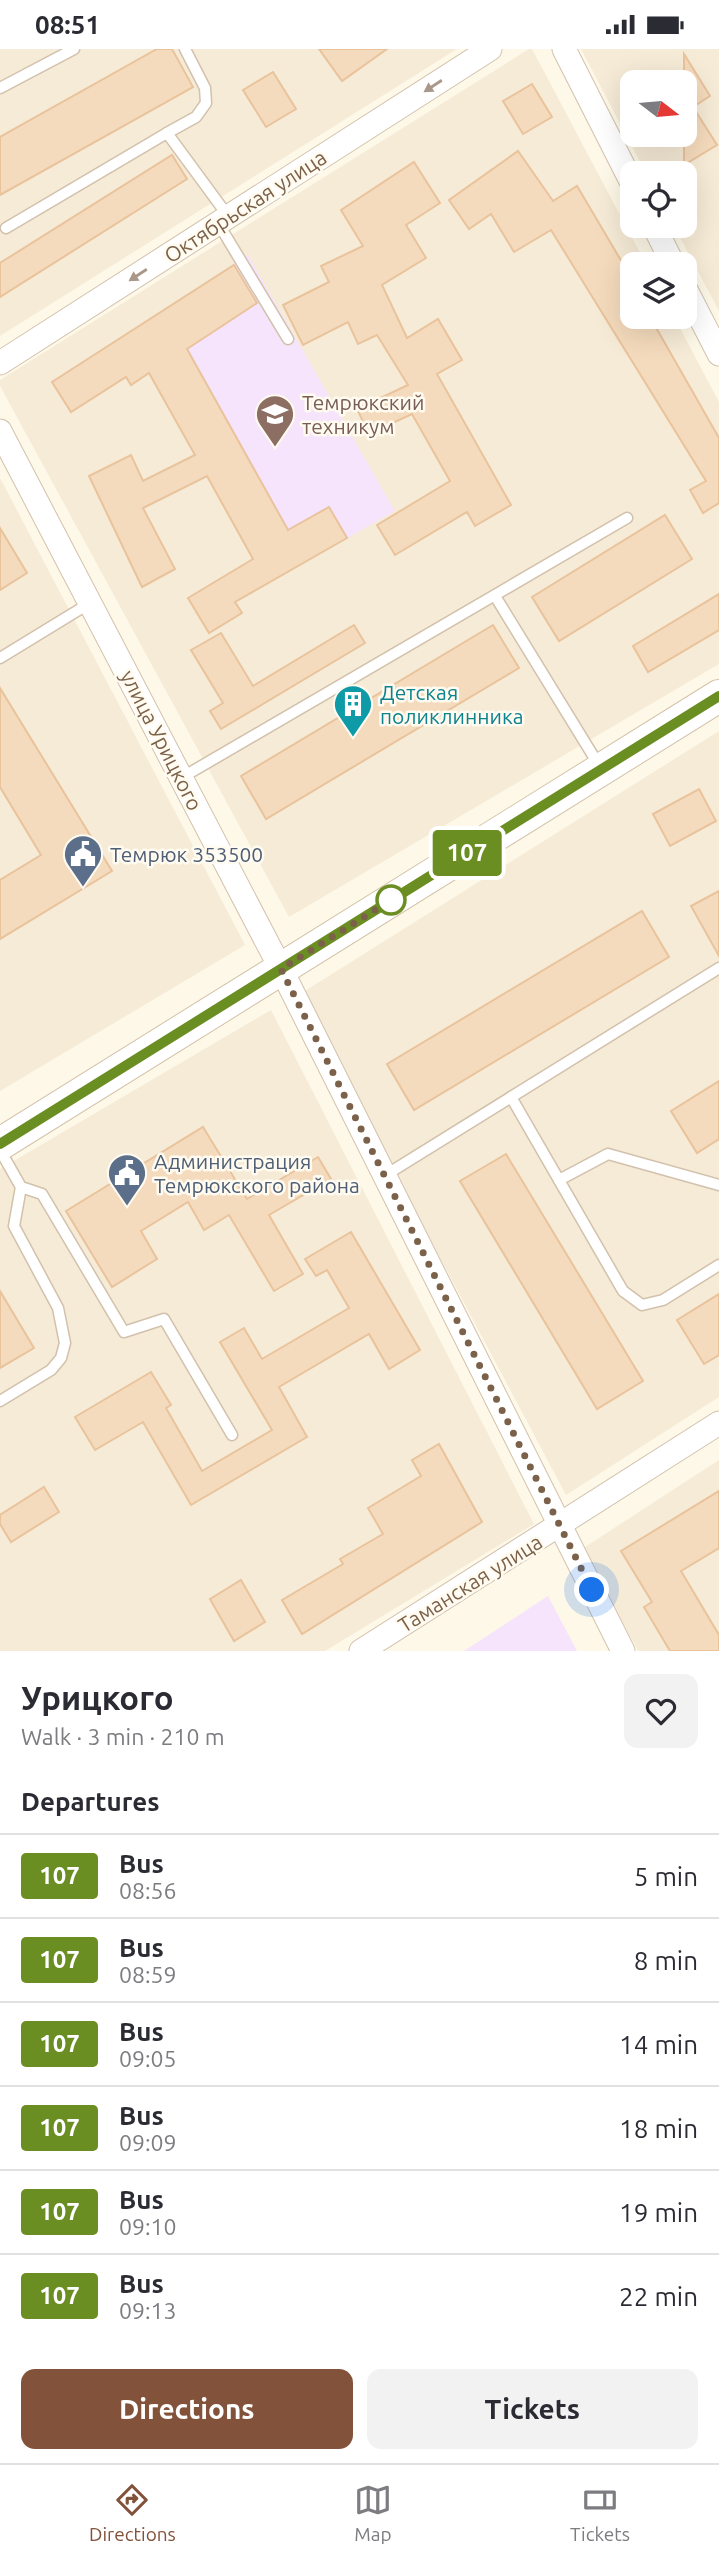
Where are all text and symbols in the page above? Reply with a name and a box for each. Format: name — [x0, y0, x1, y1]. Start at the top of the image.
text: 08:51 — [35, 10, 100, 39]
north arrow — [620, 70, 696, 147]
map controls — [620, 70, 697, 329]
one-way arrow — [423, 79, 442, 92]
street label: Октябрьская улица — [160, 145, 330, 267]
button: locate — [620, 161, 697, 238]
button: layers — [620, 252, 697, 329]
one-way arrow — [128, 268, 148, 281]
place label: Темрюкский техникум — [302, 390, 424, 438]
school or university icon: Темрюкский техникум — [254, 393, 296, 448]
street label: улица Урицкого — [116, 666, 208, 814]
place label: Детская поликлинника — [380, 680, 524, 728]
building icon: Детская поликлинника — [332, 683, 374, 738]
line badge: 107 — [427, 830, 507, 876]
public building icon: Темрюк 353500 — [62, 833, 104, 888]
text: 107 — [447, 839, 487, 866]
place label: Темрюк 353500 — [110, 842, 263, 866]
unlabelled marker — [376, 885, 406, 915]
place label: Администрация Темрюкского района — [154, 1149, 360, 1197]
public building icon: Администрация Темрюкского района — [106, 1152, 148, 1207]
street label: Таманская улица — [394, 1529, 546, 1637]
your location — [574, 1572, 609, 1607]
button: heart — [624, 1674, 698, 1748]
text: Урицкого — [21, 1679, 174, 1716]
text: Walk · 3 min · 210 m — [21, 1724, 225, 1749]
text: Departures — [21, 1787, 159, 1816]
text: Bus — [119, 1849, 164, 1878]
text: 107 — [39, 1862, 80, 1889]
text: 5 min — [634, 1862, 698, 1891]
text: 08:56 — [119, 1878, 177, 1903]
text: Bus — [119, 1933, 164, 1962]
text: 107 — [39, 1946, 80, 1973]
text: 8 min — [634, 1946, 698, 1975]
text: 08:59 — [119, 1962, 177, 1987]
text: Bus — [119, 2017, 164, 2046]
text: 107 — [39, 2030, 80, 2057]
text: 14 min — [619, 2030, 698, 2059]
text: 09:05 — [119, 2046, 177, 2071]
text: Bus — [119, 2101, 164, 2130]
text: 107 — [39, 2114, 80, 2141]
text: 18 min — [619, 2114, 698, 2143]
text: 09:09 — [119, 2130, 177, 2155]
text: Bus — [119, 2185, 164, 2214]
text: 107 — [39, 2198, 80, 2225]
text: 19 min — [619, 2198, 698, 2227]
text: 09:10 — [119, 2214, 177, 2239]
text: Bus — [119, 2269, 164, 2298]
text: 107 — [39, 2282, 80, 2309]
text: 22 min — [619, 2282, 698, 2311]
text: 09:13 — [119, 2298, 177, 2323]
button: Directions — [21, 2369, 353, 2449]
button: Tickets — [367, 2369, 698, 2449]
tab: Directions — [89, 2481, 176, 2545]
tab: Map — [354, 2481, 392, 2545]
tab: Tickets — [570, 2481, 630, 2545]

